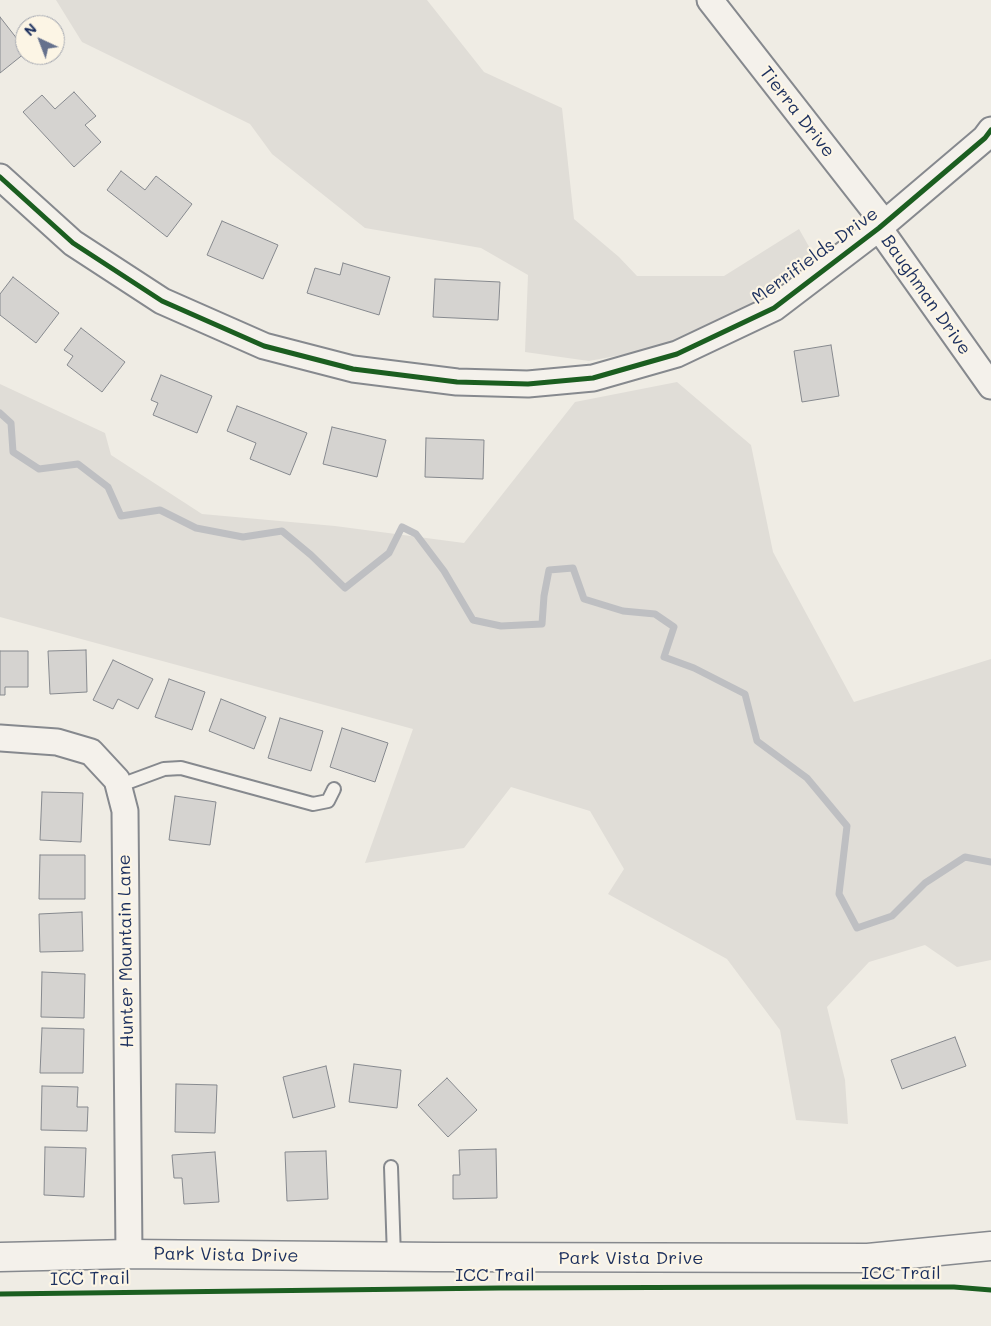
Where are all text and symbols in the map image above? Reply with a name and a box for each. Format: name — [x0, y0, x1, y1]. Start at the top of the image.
north arrow — [15, 15, 65, 65]
text: N — [20, 19, 40, 40]
street label: Tierra Drive — [755, 62, 839, 162]
street label: Merrifields Drive — [748, 203, 882, 309]
street label: Baughman Drive — [877, 231, 975, 359]
street label: Hunter Mountain Lane — [114, 854, 138, 1048]
street label: Park Vista Drive — [153, 1243, 299, 1267]
street label: Park Vista Drive — [559, 1247, 703, 1269]
street label: ICC Trail — [861, 1262, 941, 1284]
street label: ICC Trail — [455, 1264, 535, 1286]
street label: ICC Trail — [50, 1268, 130, 1290]

